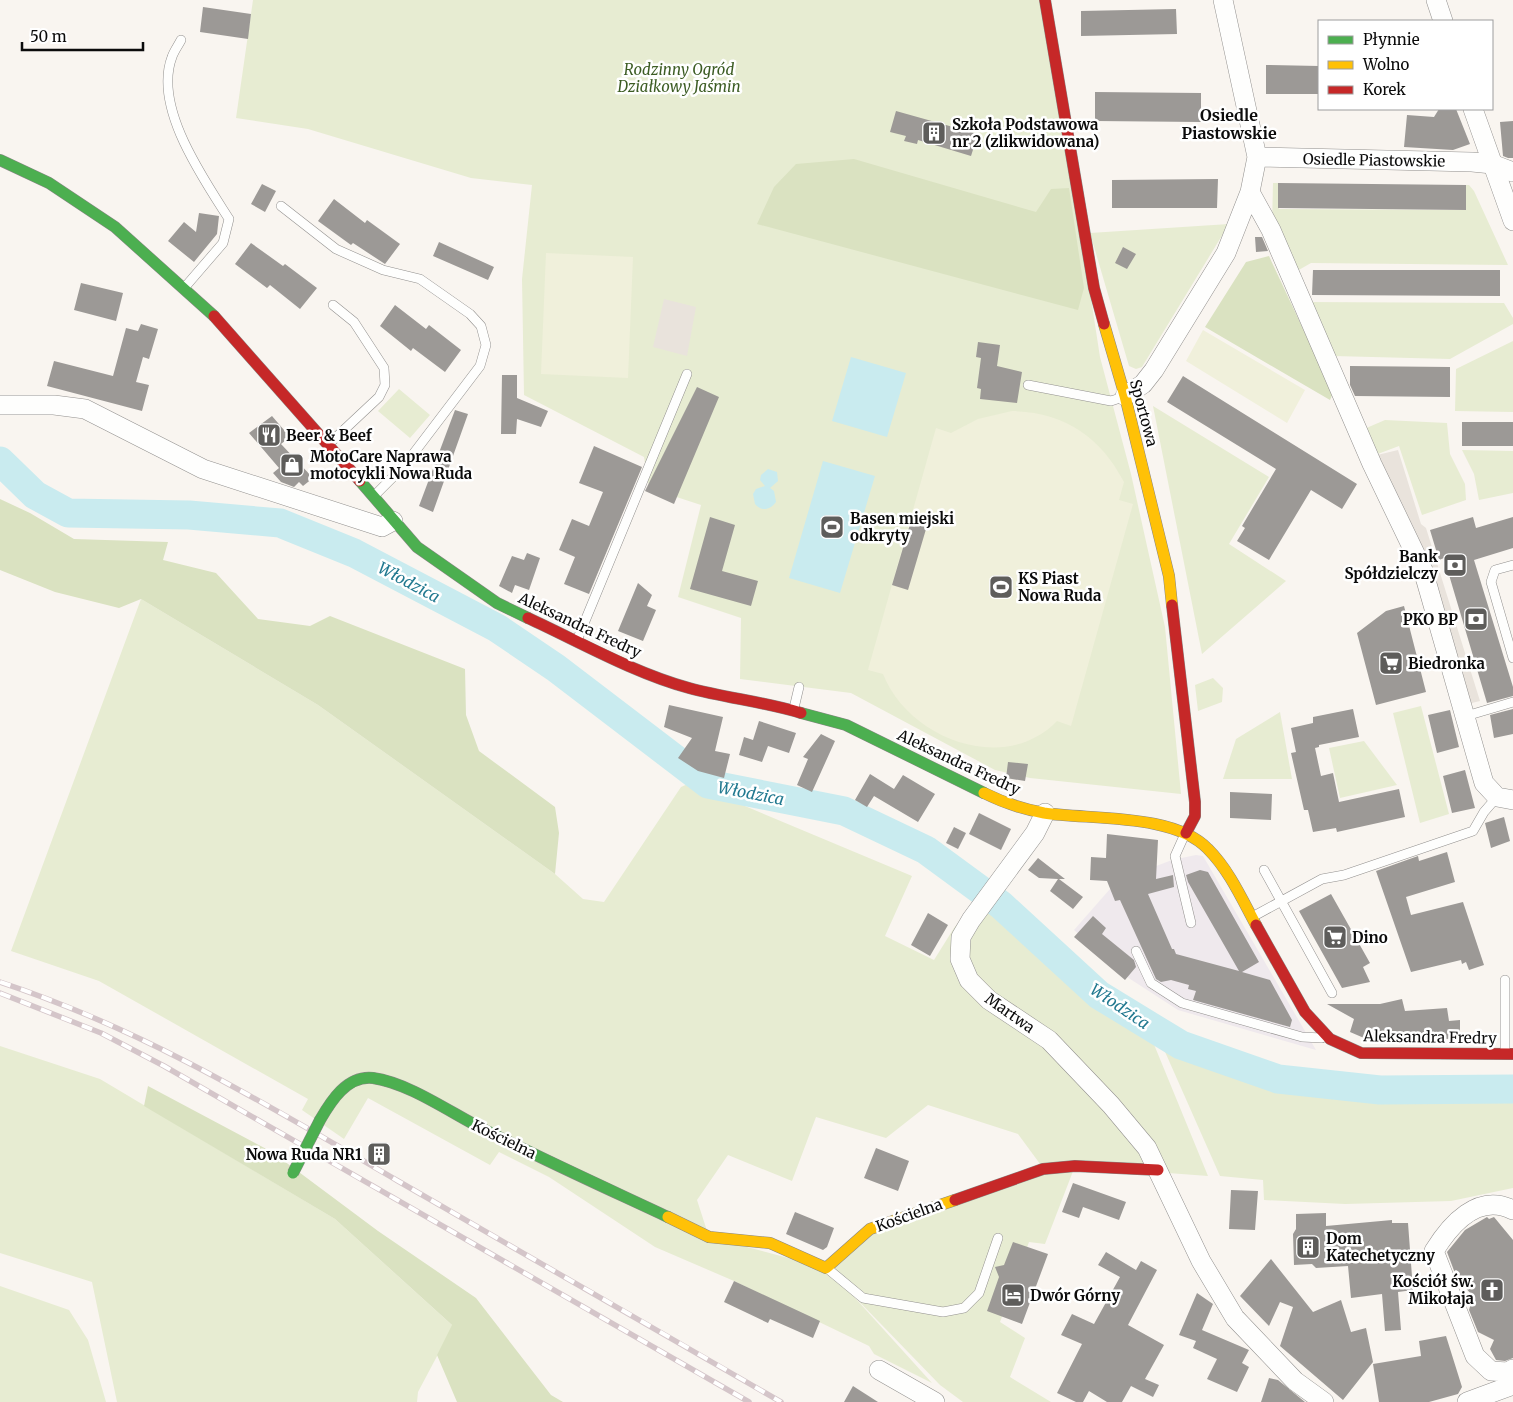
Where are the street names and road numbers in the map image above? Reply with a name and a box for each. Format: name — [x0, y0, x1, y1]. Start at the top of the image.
street label: Osiedle Piastowskie — [1303, 149, 1446, 171]
street label: Sportowa — [1126, 377, 1162, 449]
street label: Aleksandra Fredry — [515, 588, 645, 662]
street label: Aleksandra Fredry — [894, 725, 1024, 799]
street label: Martwa — [981, 989, 1039, 1037]
street label: Aleksandra Fredry — [1362, 1026, 1497, 1048]
street label: Kościelna — [469, 1115, 539, 1163]
street label: Kościelna — [873, 1194, 945, 1236]

